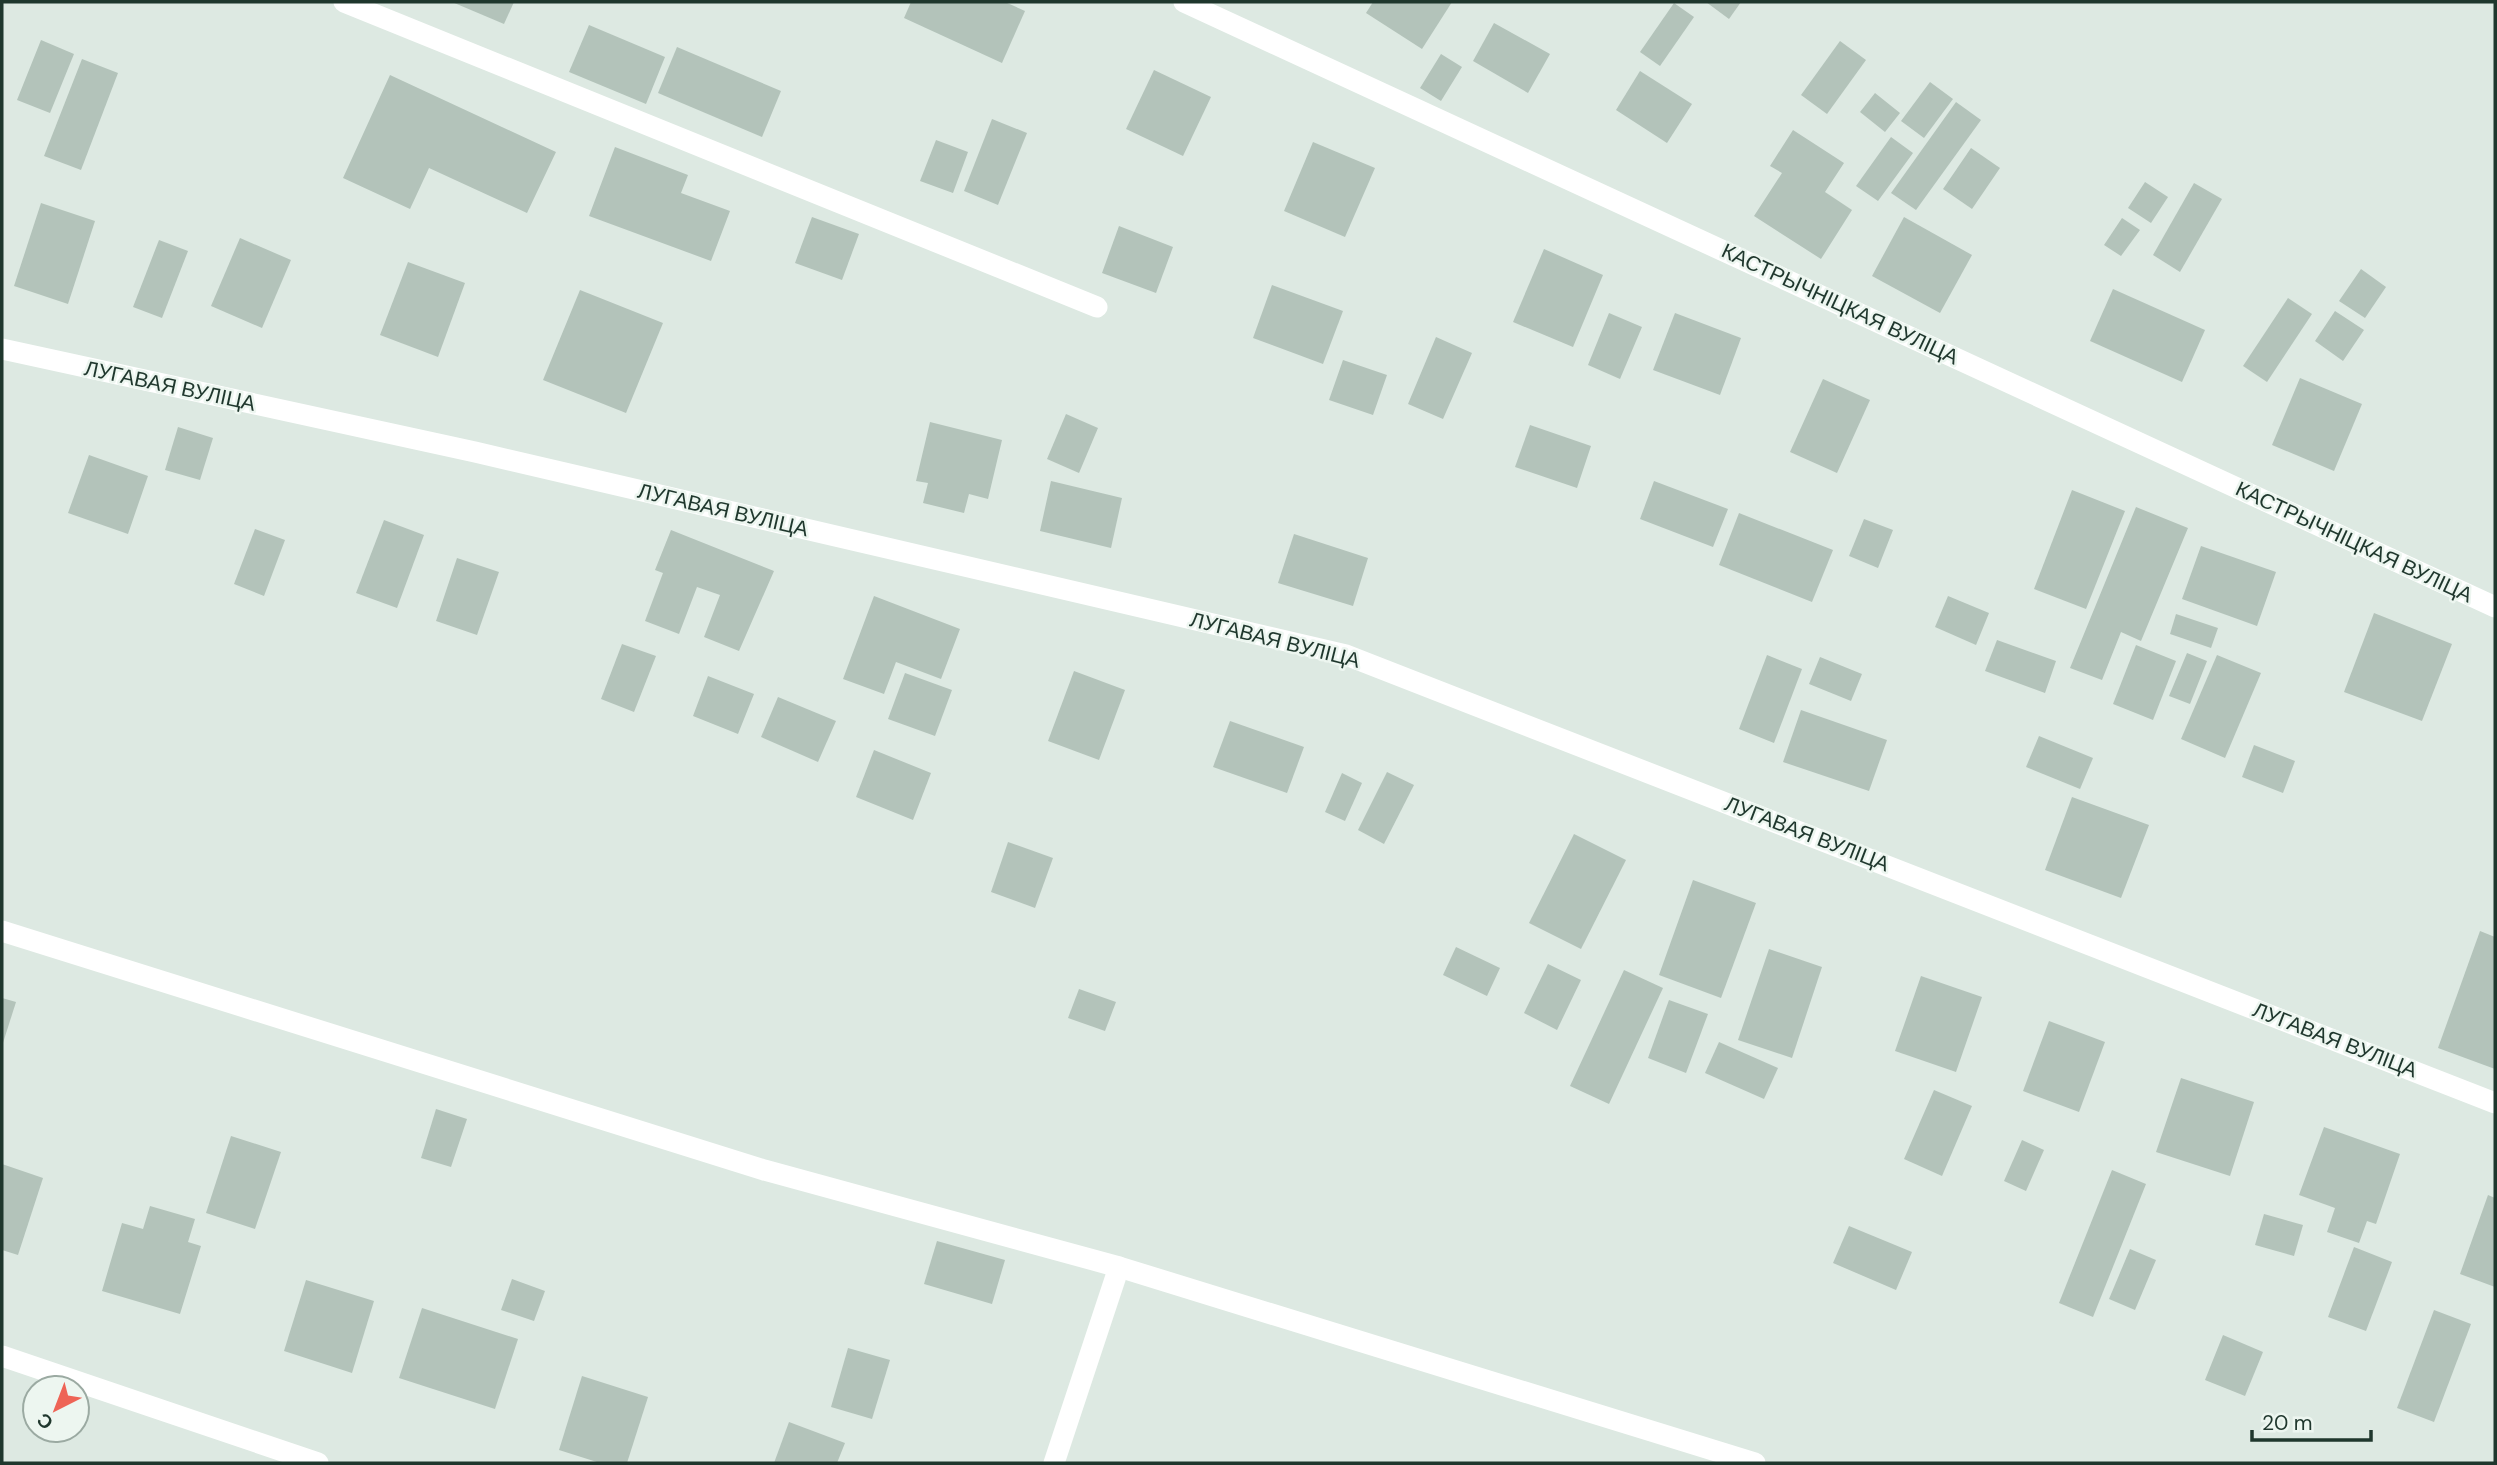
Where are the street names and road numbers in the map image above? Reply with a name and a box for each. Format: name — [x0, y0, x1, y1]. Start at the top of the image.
street label: КАСТРЫЧНІЦКАЯ ВУЛІЦА — [1717, 237, 1963, 371]
street label: ЛУГАВАЯ ВУЛІЦА — [82, 354, 258, 418]
street label: КАСТРЫЧНІЦКАЯ ВУЛІЦА — [2231, 475, 2477, 609]
street label: ЛУГАВАЯ ВУЛІЦА — [635, 477, 811, 543]
street label: ЛУГАВАЯ ВУЛІЦА — [1187, 605, 1363, 675]
street label: ЛУГАВАЯ ВУЛІЦА — [1721, 790, 1893, 878]
street label: ЛУГАВАЯ ВУЛІЦА — [2249, 996, 2421, 1084]

